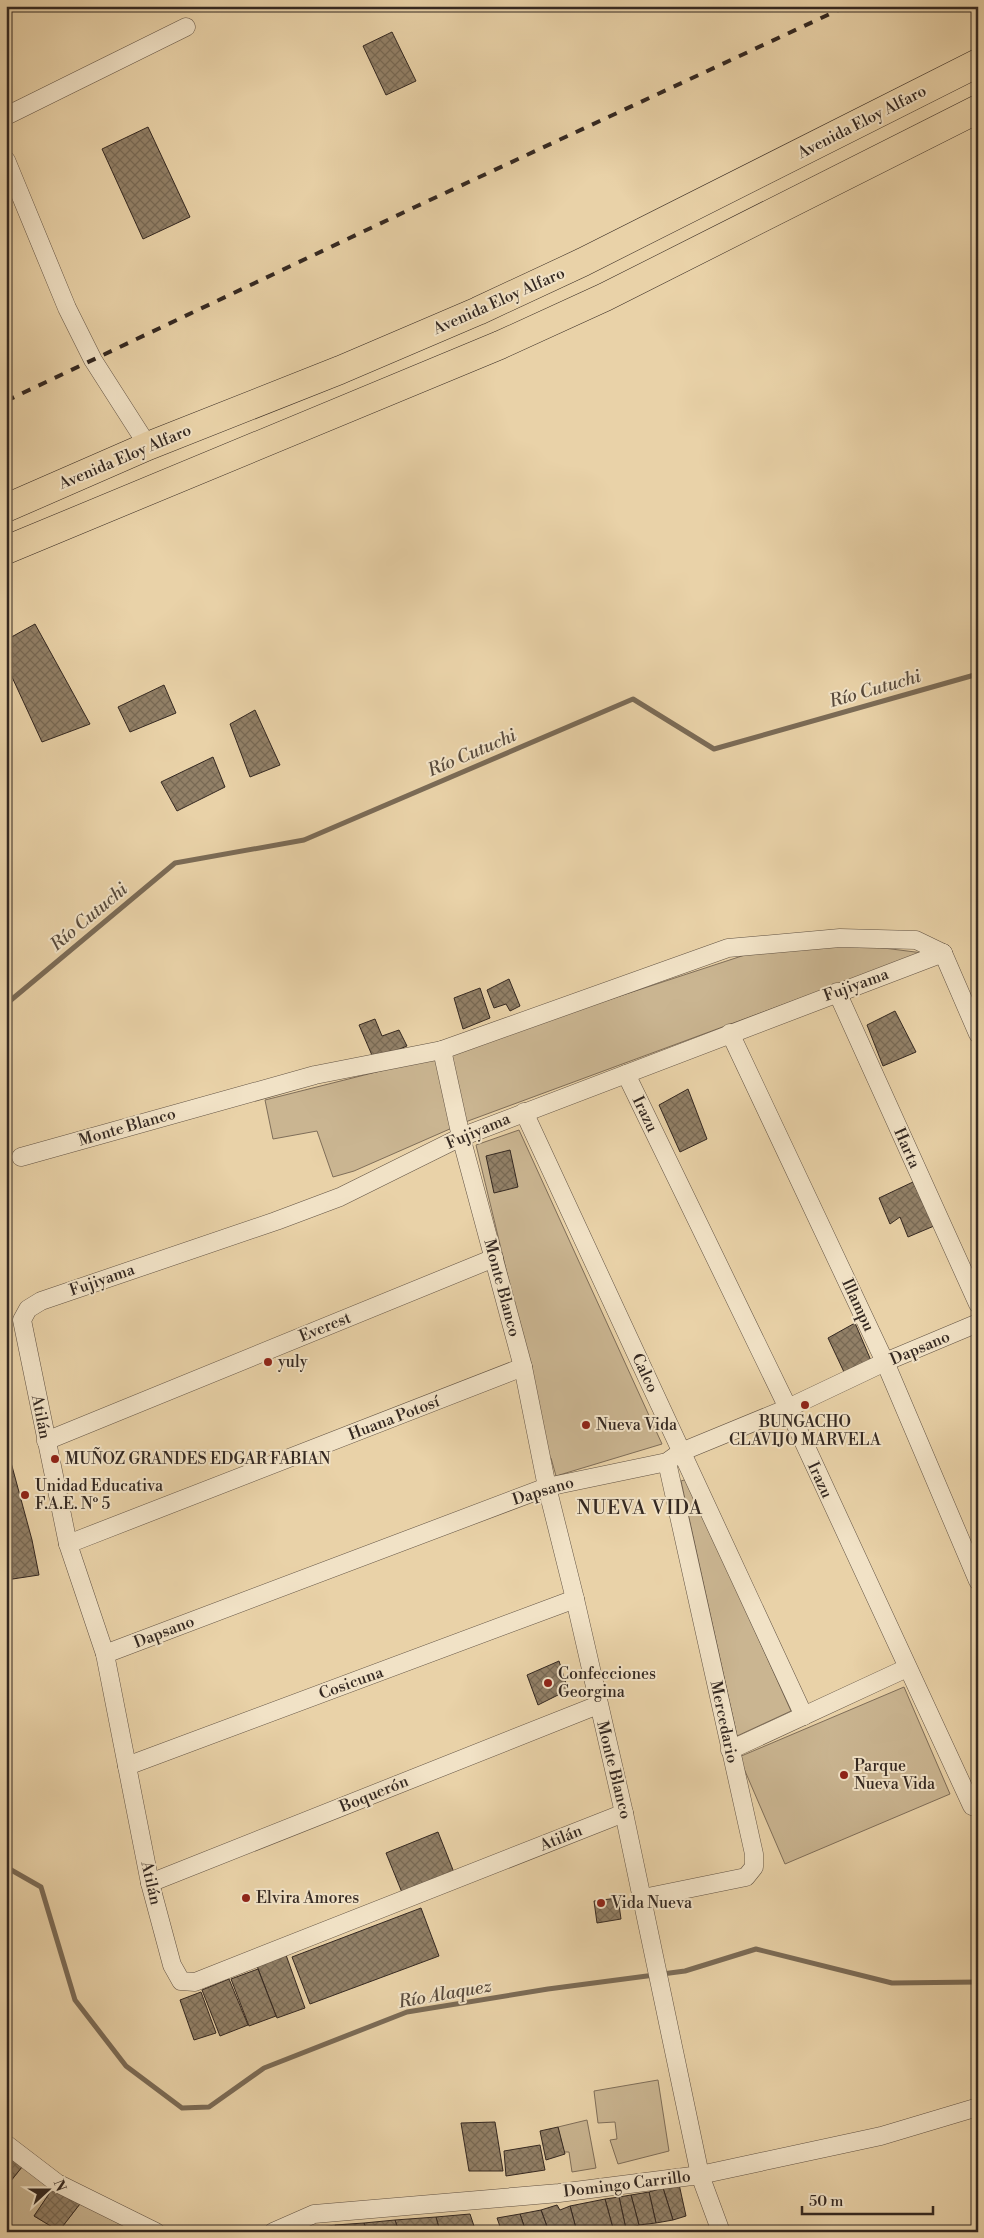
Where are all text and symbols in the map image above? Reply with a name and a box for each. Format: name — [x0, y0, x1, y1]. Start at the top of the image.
street label: Avenida Eloy Alfaro — [793, 81, 930, 164]
street label: Avenida Eloy Alfaro — [429, 263, 568, 339]
street label: Avenida Eloy Alfaro — [55, 420, 194, 494]
water label: Río Cutuchi — [826, 665, 924, 713]
water label: Río Cutuchi — [423, 724, 520, 782]
water label: Río Cutuchi — [45, 878, 133, 957]
street label: Fujiyama — [821, 964, 892, 1006]
street label: Irazu — [628, 1093, 662, 1135]
street label: Monte Blanco — [76, 1104, 178, 1150]
street label: Fujiyama — [443, 1108, 514, 1153]
street label: Harta — [889, 1125, 925, 1172]
street label: Monte Blanco — [479, 1237, 525, 1339]
street label: Fujiyama — [67, 1259, 138, 1301]
street label: Illampu — [837, 1275, 879, 1335]
street label: Everest — [296, 1307, 354, 1346]
street label: Dapsano — [887, 1326, 953, 1370]
street label: Calco — [627, 1350, 663, 1396]
place label: yuly — [277, 1352, 308, 1372]
marker: yuly — [262, 1356, 274, 1368]
street label: Huana Potosí — [345, 1391, 443, 1445]
street label: Atilán — [27, 1392, 55, 1441]
marker: BUNGACHO CLAVIJO MARVELA — [799, 1399, 811, 1411]
place label: BUNGACHO CLAVIJO MARVELA — [729, 1412, 882, 1450]
place label: Nueva Vida — [596, 1415, 678, 1435]
marker: Nueva Vida — [580, 1419, 592, 1431]
place label: MUÑOZ GRANDES EDGAR FABIAN — [65, 1446, 330, 1469]
marker: MUÑOZ GRANDES EDGAR FABIAN — [49, 1453, 61, 1465]
street label: Irazu — [803, 1459, 837, 1501]
street label: Dapsano — [510, 1472, 576, 1510]
place label: Unidad Educativa F.A.E. Nº 5 — [35, 1476, 164, 1514]
marker: Unidad Educativa F.A.E. Nº 5 — [19, 1489, 31, 1501]
district label: NUEVA VIDA — [577, 1496, 703, 1520]
street label: Dapsano — [131, 1611, 197, 1653]
street label: Cosicuna — [316, 1662, 387, 1704]
place label: Confecciones Georgina — [558, 1664, 656, 1702]
marker: Confecciones Georgina — [542, 1677, 554, 1689]
street label: Mercedario — [706, 1679, 742, 1765]
street label: Monte Blanco — [592, 1719, 636, 1821]
place label: Parque Nueva Vida — [854, 1756, 936, 1794]
marker: Parque Nueva Vida — [838, 1769, 850, 1781]
street label: Boquerón — [336, 1771, 412, 1817]
street label: Atilán — [536, 1820, 586, 1856]
street label: Atilán — [136, 1858, 166, 1907]
place label: Elvira Amores — [256, 1888, 359, 1908]
marker: Elvira Amores — [240, 1892, 252, 1904]
place label: Vida Nueva — [610, 1893, 693, 1913]
marker: Vida Nueva — [595, 1897, 607, 1909]
water label: Río Alaquez — [395, 1974, 494, 2014]
north arrow — [22, 2166, 72, 2216]
street label: Domingo Carrillo — [562, 2166, 692, 2202]
text: N — [49, 2177, 70, 2194]
scale bar — [802, 2183, 933, 2215]
text: 50 m — [809, 2192, 843, 2211]

